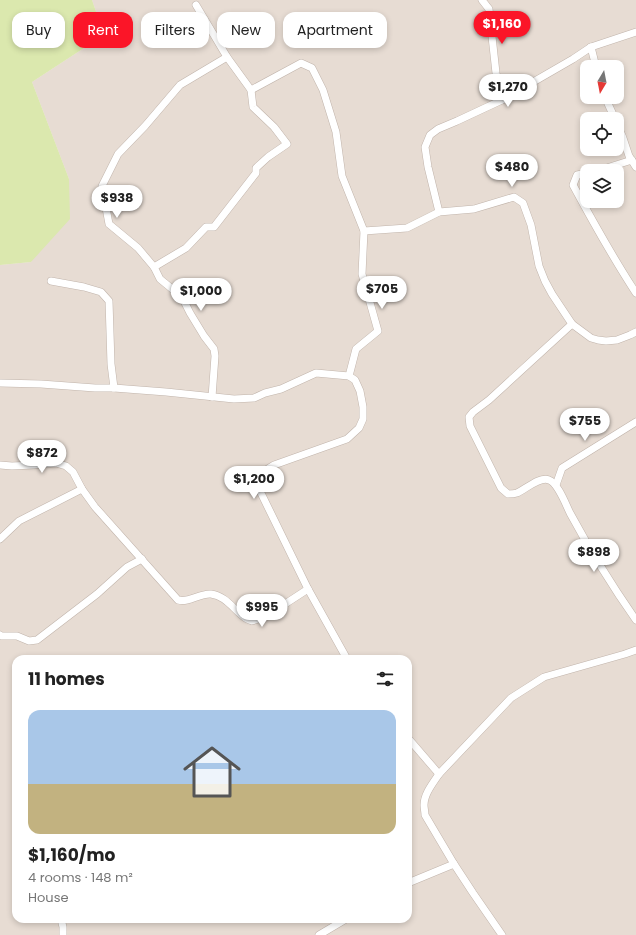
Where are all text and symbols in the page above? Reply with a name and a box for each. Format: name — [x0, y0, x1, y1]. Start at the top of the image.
pin: $1,160 — [469, 11, 535, 45]
chip: Buy — [12, 12, 65, 48]
chip: Rent — [73, 12, 133, 48]
chip: Filters — [141, 12, 209, 48]
chip: New — [217, 12, 275, 48]
chip: Apartment — [283, 12, 387, 48]
text: $1,160 — [483, 14, 521, 33]
north arrow — [580, 60, 624, 104]
map controls — [580, 60, 624, 208]
pin: $1,270 — [475, 74, 541, 108]
text: $1,270 — [488, 77, 528, 96]
button: locate — [580, 112, 624, 156]
pin: $480 — [488, 154, 536, 188]
text: $480 — [495, 157, 529, 176]
button: layers — [580, 164, 624, 208]
pin: $938 — [93, 185, 141, 219]
text: $938 — [101, 188, 133, 207]
pin: $705 — [358, 276, 406, 310]
pin: $1,000 — [168, 278, 234, 312]
text: $705 — [366, 279, 398, 298]
text: $1,000 — [180, 281, 222, 300]
pin: $755 — [561, 408, 609, 442]
text: $755 — [569, 411, 601, 430]
pin: $872 — [18, 440, 66, 474]
text: $872 — [26, 443, 58, 462]
pin: $1,200 — [221, 466, 287, 500]
text: $1,200 — [233, 469, 275, 488]
pin: $898 — [570, 539, 618, 573]
text: $898 — [577, 542, 611, 561]
pin: $995 — [238, 594, 286, 628]
text: $995 — [246, 597, 279, 616]
text: 11 homes — [28, 667, 105, 691]
icon: filters — [374, 668, 396, 690]
icon: home — [176, 736, 248, 808]
text: $1,160/mo — [28, 843, 115, 867]
text: 4 rooms · 148 m² — [28, 868, 133, 887]
text: House — [28, 888, 68, 907]

